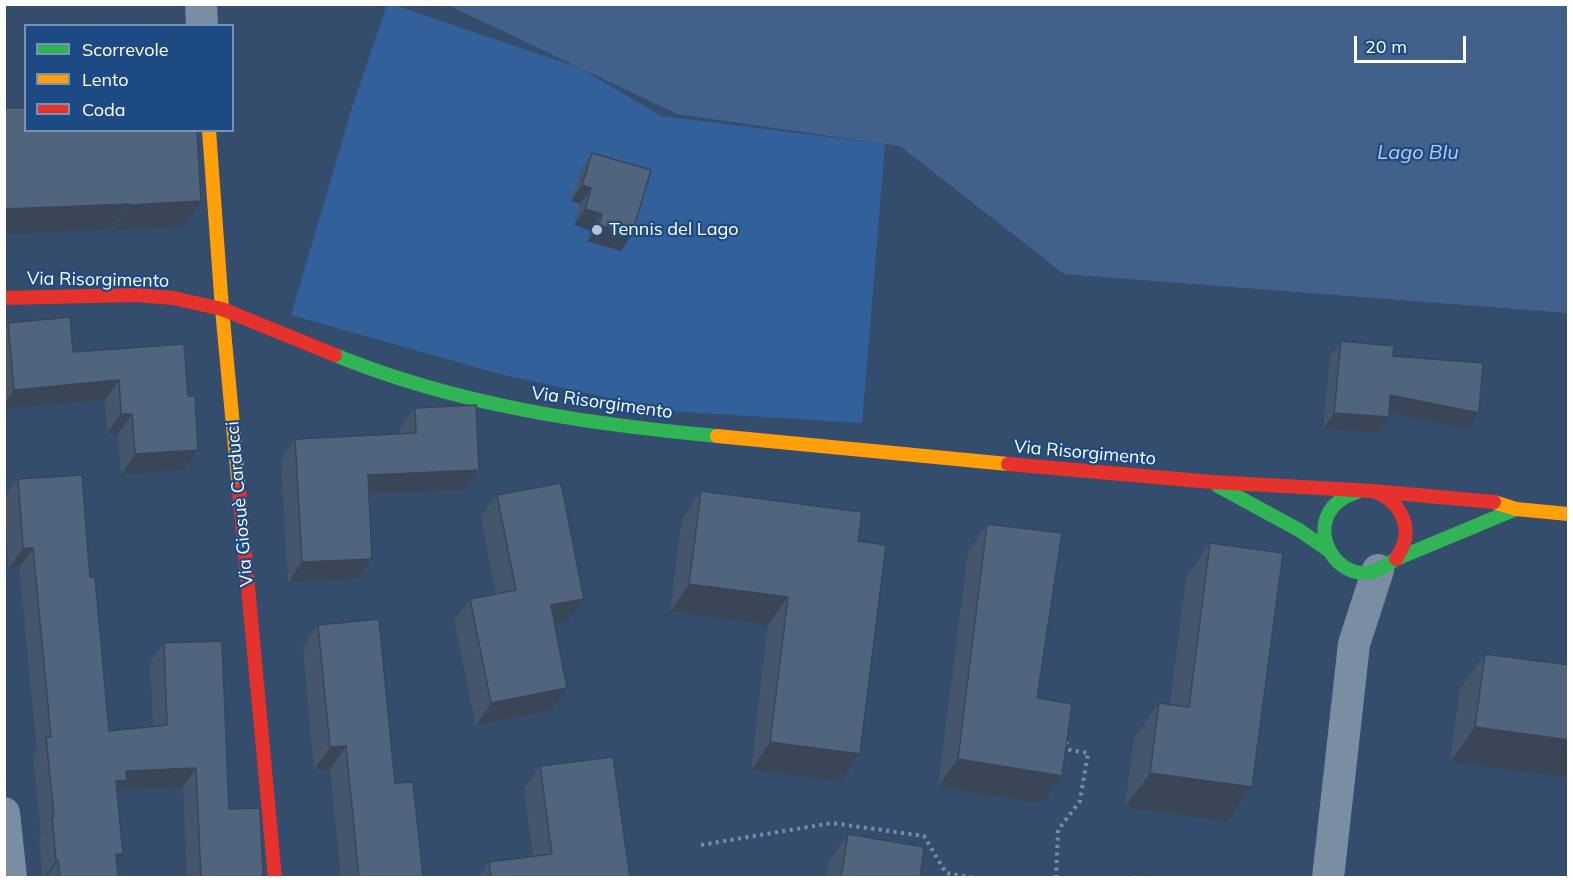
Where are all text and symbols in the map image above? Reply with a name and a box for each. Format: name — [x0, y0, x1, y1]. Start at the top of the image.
legend — [24, 24, 234, 132]
scale bar — [1357, 24, 1470, 62]
text: 20 m — [1365, 35, 1407, 58]
text: Scorrevole — [82, 38, 169, 61]
text: Lento — [82, 68, 129, 91]
text: Coda — [82, 98, 126, 121]
water label: Lago Blu — [1377, 141, 1459, 165]
place label: Tennis del Lago — [609, 219, 739, 241]
marker: Tennis del Lago — [590, 223, 604, 237]
street label: Via Risorgimento — [27, 268, 169, 292]
street label: Via Risorgimento — [530, 382, 674, 424]
street label: Via Giosuè Carducci — [222, 420, 258, 588]
street label: Via Risorgimento — [1013, 436, 1157, 470]

